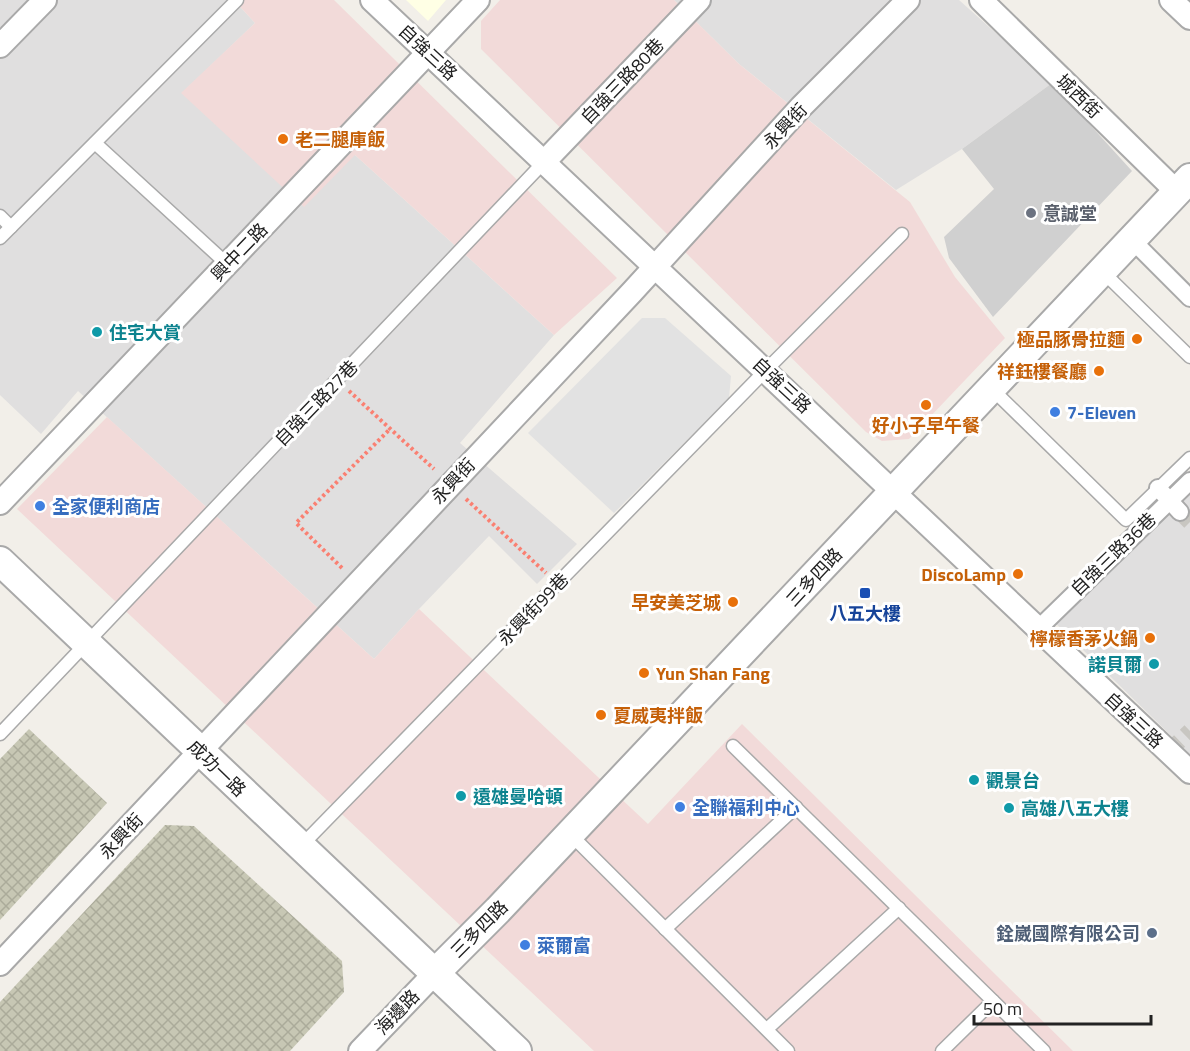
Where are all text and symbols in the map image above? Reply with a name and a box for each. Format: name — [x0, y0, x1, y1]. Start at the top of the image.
street label: 自強三路 — [392, 18, 464, 86]
street label: 自強三路80巷 — [574, 32, 670, 130]
street label: 城西街 — [1050, 68, 1108, 124]
street label: 永興街 — [757, 97, 813, 155]
place label: 老二腿庫飯 — [295, 126, 385, 153]
marker: 老二腿庫飯 — [276, 132, 290, 146]
place label: 意誠堂 — [1043, 200, 1097, 227]
marker: 意誠堂 — [1024, 206, 1038, 220]
street label: 興中二路 — [204, 217, 274, 287]
place label: 住宅大賞 — [109, 319, 181, 346]
marker: 住宅大賞 — [90, 325, 104, 339]
place label: 極品豚骨拉麵 — [1017, 326, 1125, 353]
marker: 極品豚骨拉麵 — [1130, 332, 1144, 346]
street label: 自強三路 — [746, 351, 818, 419]
street label: 自強三路27巷 — [268, 354, 364, 452]
place label: 祥鈺樓餐廳 — [997, 358, 1087, 385]
marker: 祥鈺樓餐廳 — [1092, 364, 1106, 378]
marker: 好小子早午餐 — [919, 398, 933, 412]
place label: 7-Eleven — [1067, 399, 1136, 426]
marker: 7-Eleven — [1048, 405, 1062, 419]
place label: 好小子早午餐 — [872, 412, 980, 439]
street label: 永興街 — [425, 452, 481, 510]
place label: 全家便利商店 — [52, 493, 160, 520]
marker: 全家便利商店 — [33, 499, 47, 513]
street label: 自強三路36巷 — [1064, 506, 1162, 602]
street label: 三多四路 — [780, 541, 848, 613]
place label: DiscoLamp — [921, 561, 1006, 588]
street label: 永興街99巷 — [491, 566, 575, 652]
marker: DiscoLamp — [1011, 567, 1025, 581]
marker: 八五大樓 — [858, 586, 872, 600]
place label: 早安美芝城 — [631, 589, 721, 616]
marker: 早安美芝城 — [726, 595, 740, 609]
place label: 八五大樓 — [829, 600, 901, 627]
place label: 檸檬香茅火鍋 — [1030, 625, 1138, 652]
marker: 檸檬香茅火鍋 — [1143, 631, 1157, 645]
place label: 諾貝爾 — [1088, 651, 1142, 678]
marker: 諾貝爾 — [1147, 657, 1161, 671]
place label: Yun Shan Fang — [656, 660, 770, 687]
marker: Yun Shan Fang — [637, 666, 651, 680]
street label: 自強三路 — [1098, 686, 1170, 754]
place label: 夏威夷拌飯 — [613, 702, 703, 729]
marker: 夏威夷拌飯 — [594, 708, 608, 722]
street label: 成功一路 — [182, 733, 252, 803]
place label: 觀景台 — [986, 767, 1040, 794]
marker: 觀景台 — [967, 773, 981, 787]
place label: 遠雄曼哈頓 — [473, 783, 563, 810]
marker: 遠雄曼哈頓 — [454, 789, 468, 803]
place label: 全聯福利中心 — [692, 794, 800, 821]
place label: 高雄八五大樓 — [1021, 795, 1129, 822]
marker: 全聯福利中心 — [673, 800, 687, 814]
marker: 高雄八五大樓 — [1002, 801, 1016, 815]
street label: 永興街 — [93, 807, 149, 865]
street label: 三多四路 — [444, 894, 514, 964]
place label: 銓崴國際有限公司 — [996, 920, 1140, 947]
marker: 銓崴國際有限公司 — [1145, 926, 1159, 940]
place label: 萊爾富 — [537, 932, 591, 959]
marker: 萊爾富 — [518, 938, 532, 952]
street label: 海邊路 — [369, 983, 425, 1041]
scale bar — [974, 988, 1151, 1026]
text: 50 m — [983, 995, 1022, 1022]

